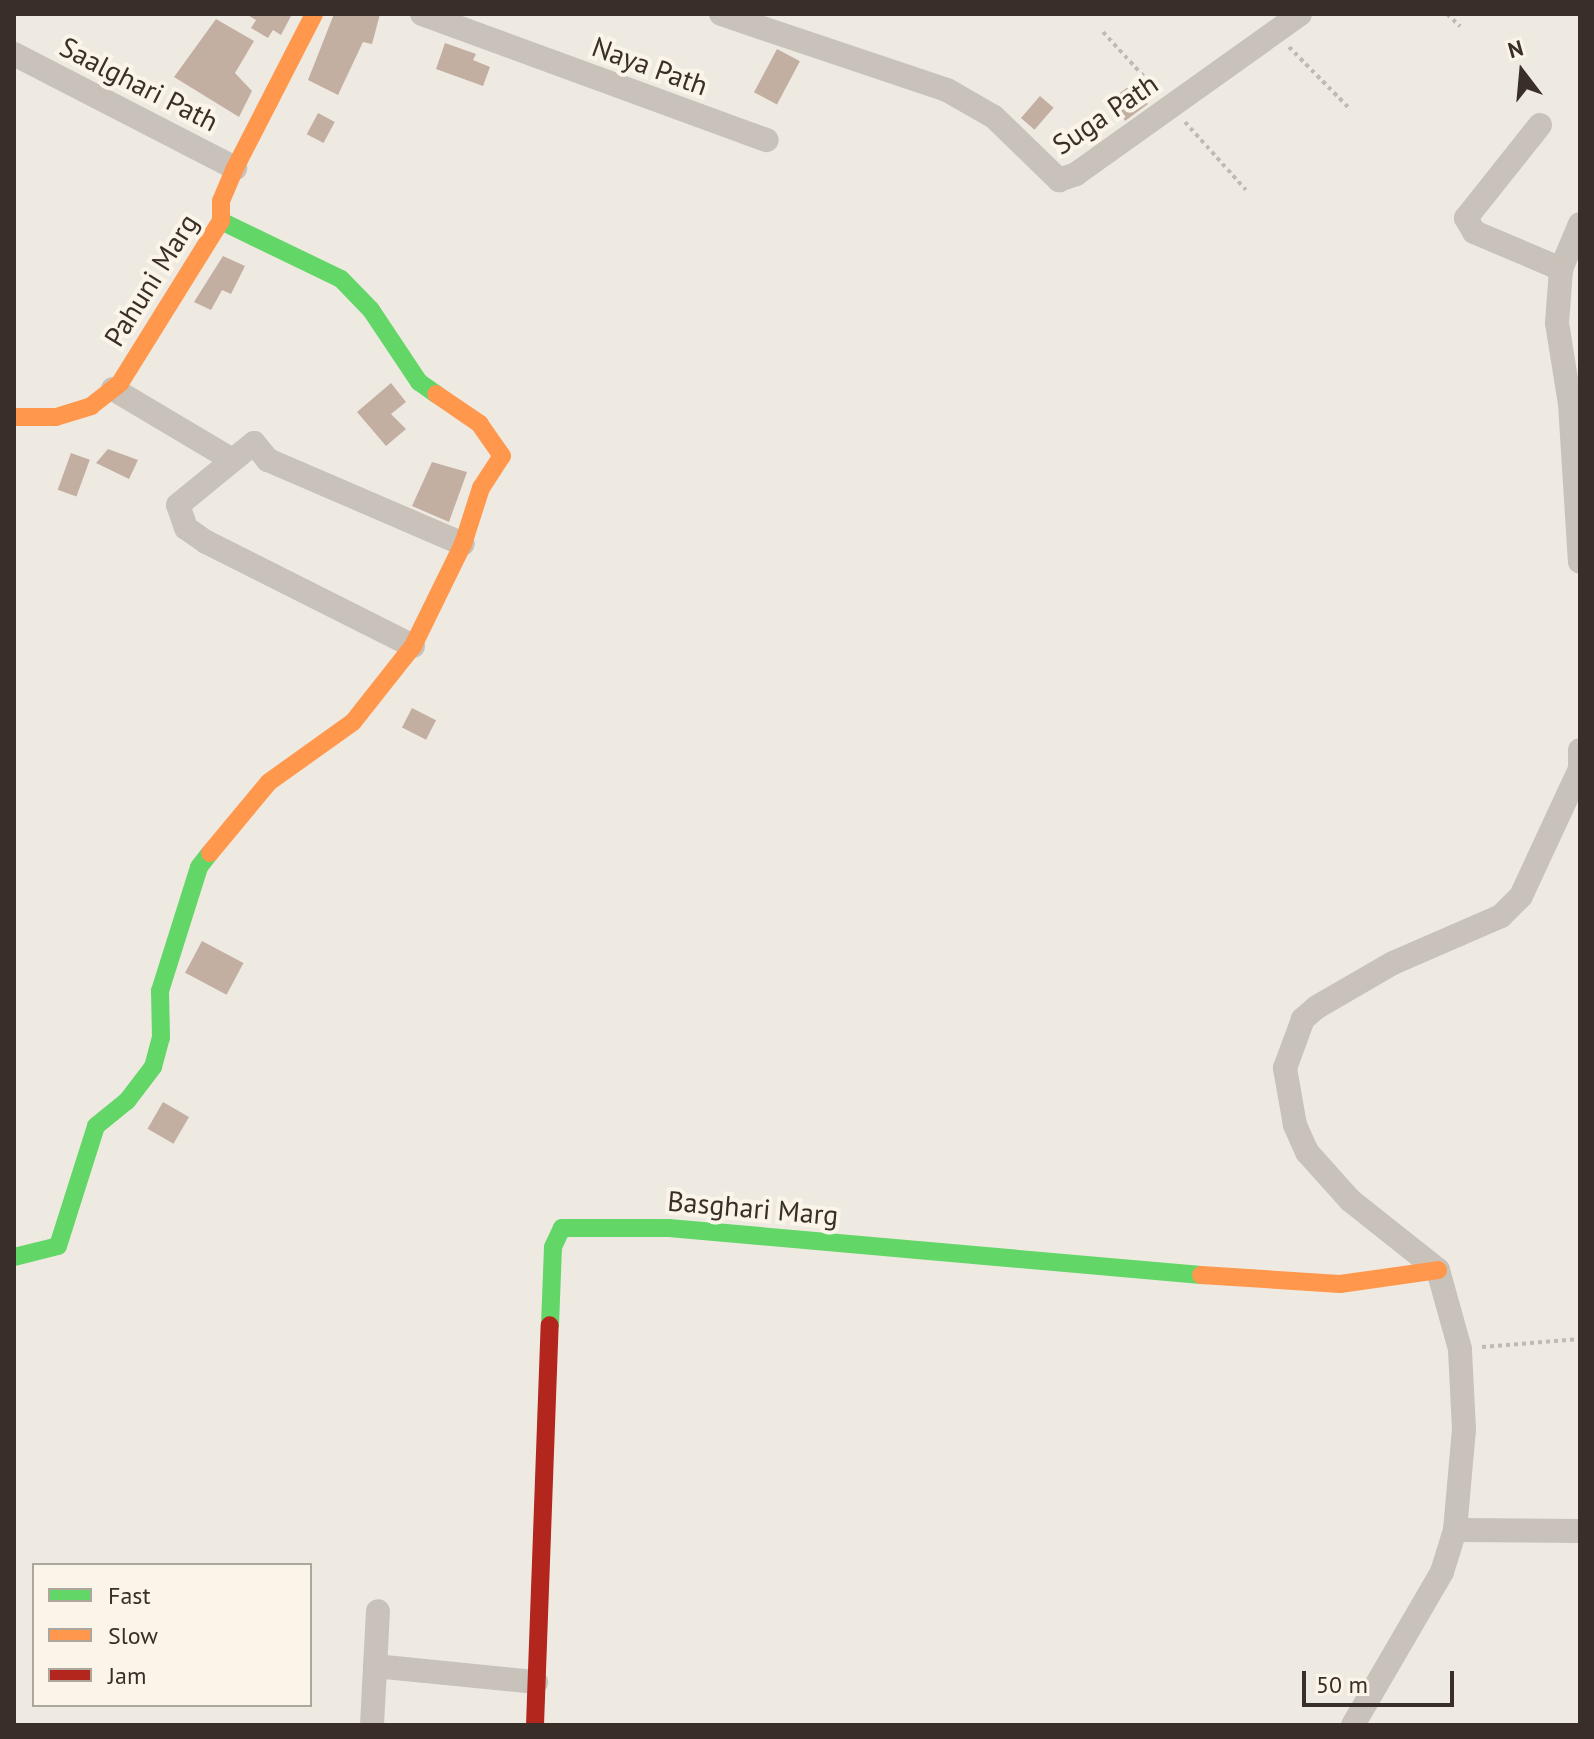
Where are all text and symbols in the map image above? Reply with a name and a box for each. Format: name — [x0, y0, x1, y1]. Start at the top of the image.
street label: Saalghari Path — [54, 30, 224, 138]
street label: Naya Path — [588, 30, 712, 102]
north arrow — [1482, 32, 1562, 112]
text: N — [1505, 33, 1526, 64]
street label: Suga Path — [1046, 67, 1164, 161]
street label: Pahuni Marg — [97, 208, 205, 352]
street label: Basghari Marg — [666, 1184, 840, 1232]
legend — [32, 1563, 312, 1707]
text: Fast — [108, 1580, 151, 1611]
text: Slow — [108, 1620, 158, 1651]
scale bar — [1306, 1655, 1458, 1705]
text: Jam — [108, 1660, 146, 1691]
text: 50 m — [1316, 1669, 1368, 1700]

